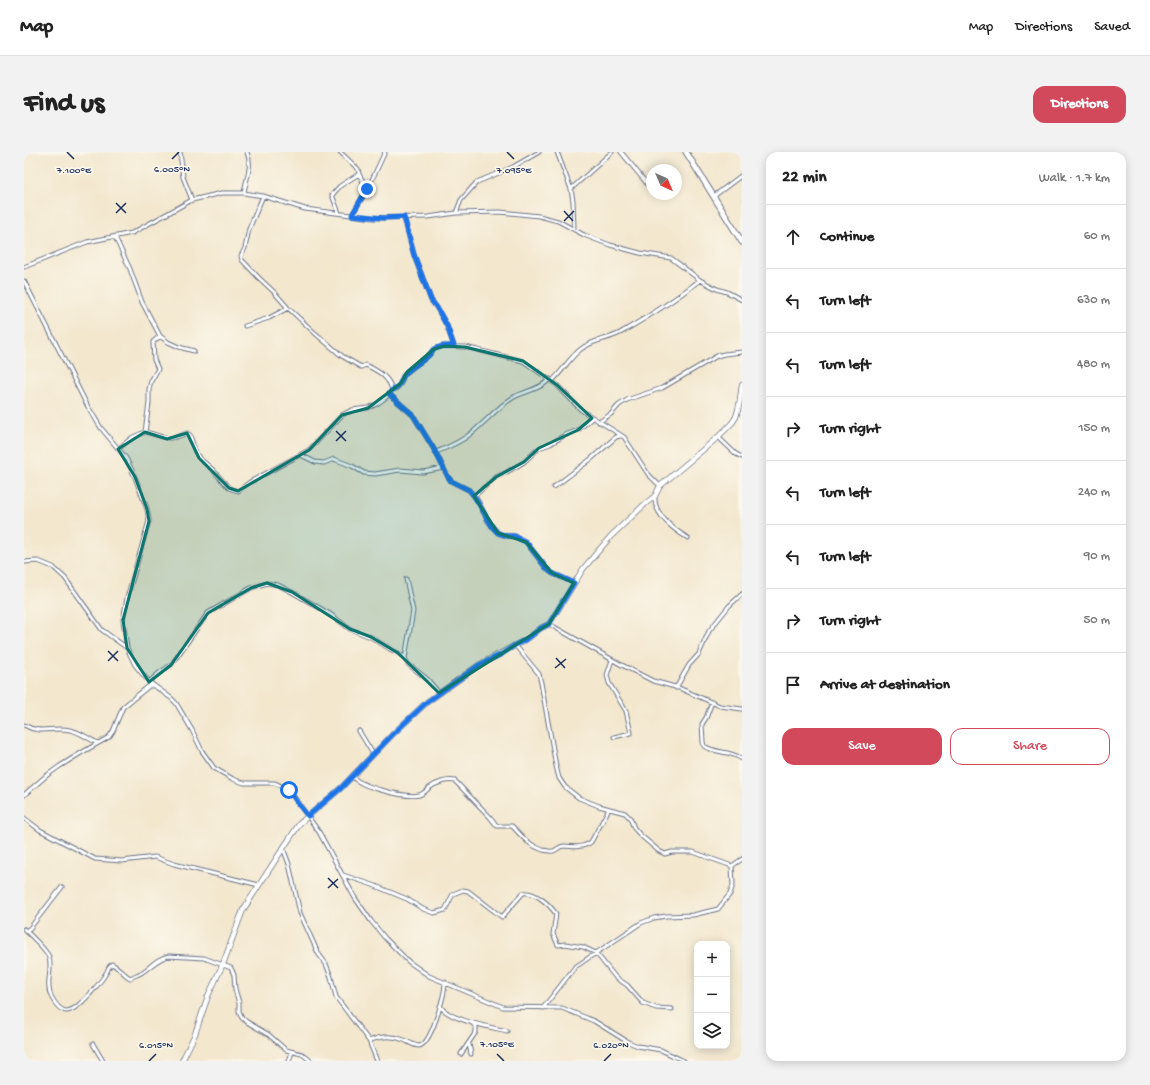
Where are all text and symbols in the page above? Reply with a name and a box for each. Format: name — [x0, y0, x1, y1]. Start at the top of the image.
text: Map — [20, 16, 53, 39]
text: Map — [969, 19, 993, 36]
text: Directions — [1015, 19, 1072, 36]
text: Saved — [1094, 19, 1130, 36]
button: Directions — [1033, 86, 1126, 123]
text: Find us — [24, 88, 104, 121]
text: 6.005°N — [154, 164, 190, 176]
north arrow — [646, 164, 682, 200]
text: 7.100°E — [56, 165, 92, 177]
text: 7.095°E — [495, 165, 532, 177]
text: 22 min — [782, 168, 827, 188]
text: Walk · 1.7 km — [1039, 171, 1110, 186]
route end — [358, 180, 376, 198]
icon: ahead — [782, 226, 804, 248]
text: Continue — [820, 228, 874, 246]
text: 60 m — [1084, 229, 1110, 244]
icon: left — [782, 290, 804, 312]
text: Turn left — [820, 292, 871, 310]
text: 630 m — [1077, 293, 1110, 308]
icon: left — [782, 354, 804, 376]
text: Turn left — [820, 356, 871, 374]
text: 480 m — [1077, 357, 1110, 372]
icon: right — [782, 418, 804, 440]
text: Turn right — [820, 420, 880, 438]
text: 150 m — [1078, 421, 1110, 436]
icon: left — [782, 482, 804, 504]
text: Turn left — [820, 484, 871, 502]
text: 240 m — [1078, 485, 1110, 500]
icon: left — [782, 546, 804, 568]
text: Turn left — [820, 548, 871, 566]
text: 90 m — [1084, 549, 1110, 564]
icon: right — [782, 610, 804, 632]
text: Turn right — [820, 612, 880, 630]
text: 50 m — [1083, 613, 1110, 628]
icon: arrive — [782, 674, 804, 696]
text: Arrive at destination — [820, 676, 950, 694]
button: Save — [782, 728, 942, 765]
button: Share — [950, 728, 1110, 765]
route start — [280, 781, 298, 799]
map controls — [694, 941, 730, 1049]
button: + — [694, 941, 730, 977]
button: − — [694, 977, 730, 1013]
button: layers — [694, 1013, 730, 1049]
text: 7.105°E — [479, 1039, 515, 1051]
text: 6.015°N — [139, 1040, 174, 1052]
text: 6.020°N — [593, 1040, 629, 1052]

